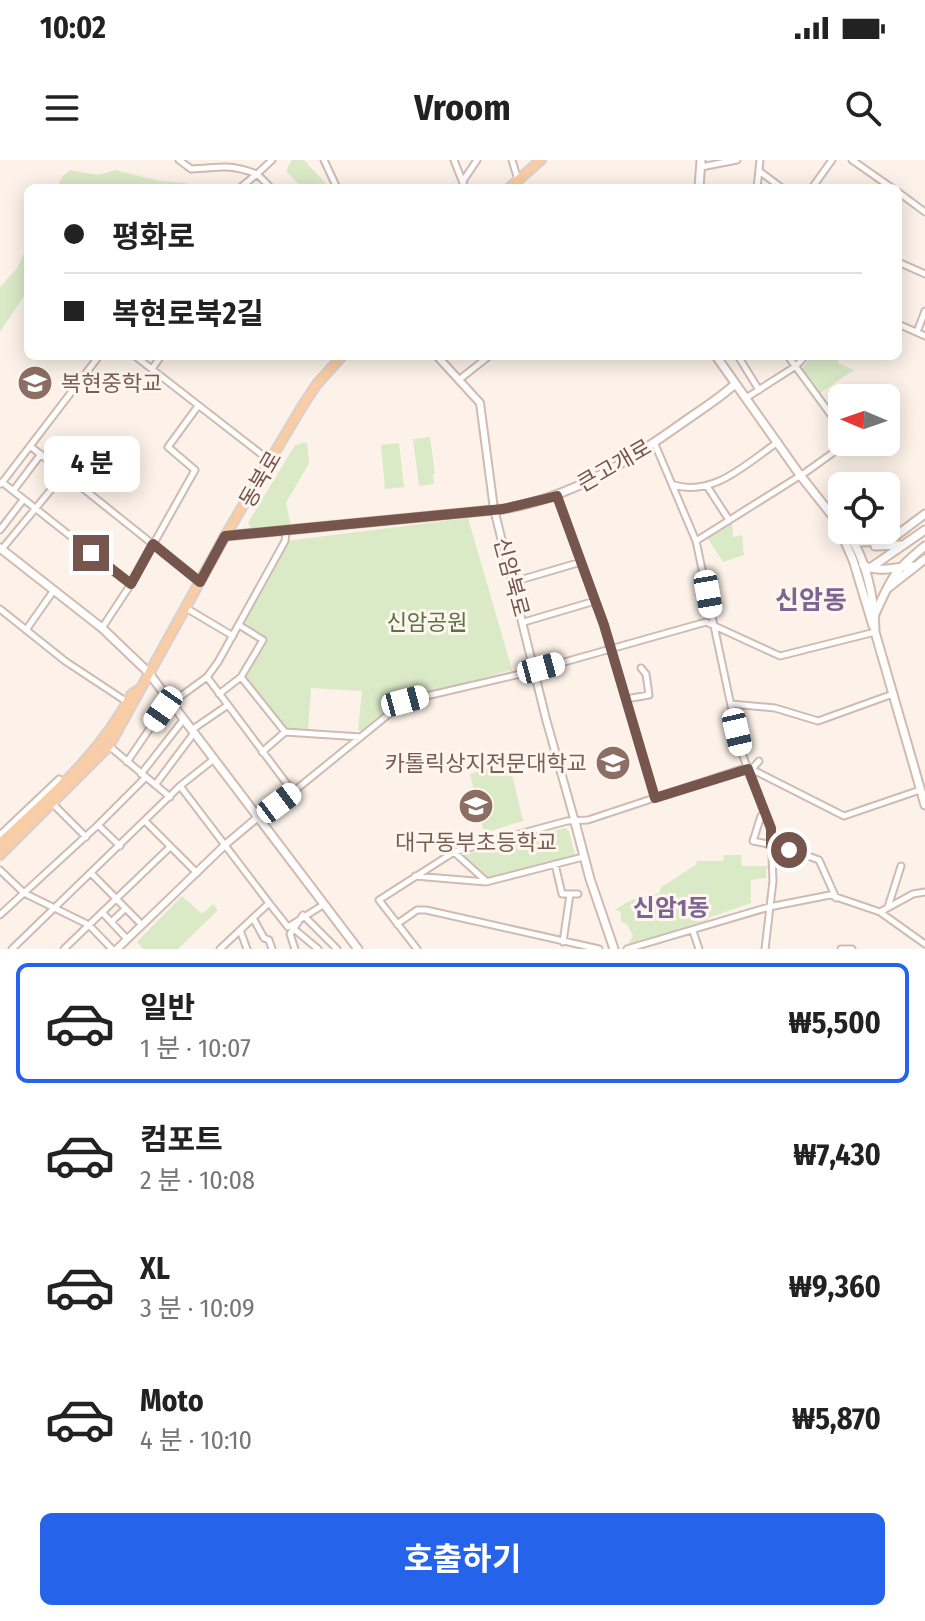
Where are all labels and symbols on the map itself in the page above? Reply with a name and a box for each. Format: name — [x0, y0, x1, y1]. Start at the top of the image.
school or university icon: 복현중학교 — [16, 364, 54, 402]
place label: 복현중학교 — [61, 370, 162, 397]
north arrow — [828, 384, 900, 456]
street label: 큰고개로 — [572, 433, 656, 497]
callout: 4 분 — [43, 437, 139, 493]
street label: 동북로 — [234, 446, 287, 512]
route end — [73, 535, 109, 571]
street label: 신암북로 — [488, 535, 535, 620]
car — [692, 568, 724, 620]
district label: 신암동 — [775, 585, 847, 616]
park label: 신암공원 — [387, 609, 467, 636]
car — [515, 650, 567, 686]
car — [139, 682, 187, 736]
car — [379, 683, 431, 719]
car — [720, 706, 754, 758]
school or university icon: 카톨릭상지전문대학교 — [594, 744, 632, 782]
place label: 카톨릭상지전문대학교 — [385, 750, 587, 777]
car — [253, 779, 305, 827]
school or university icon: 대구동부초등학교 — [457, 787, 495, 825]
place label: 대구동부초등학교 — [395, 829, 557, 856]
route start — [771, 832, 807, 868]
district label: 신암1동 — [633, 894, 709, 922]

